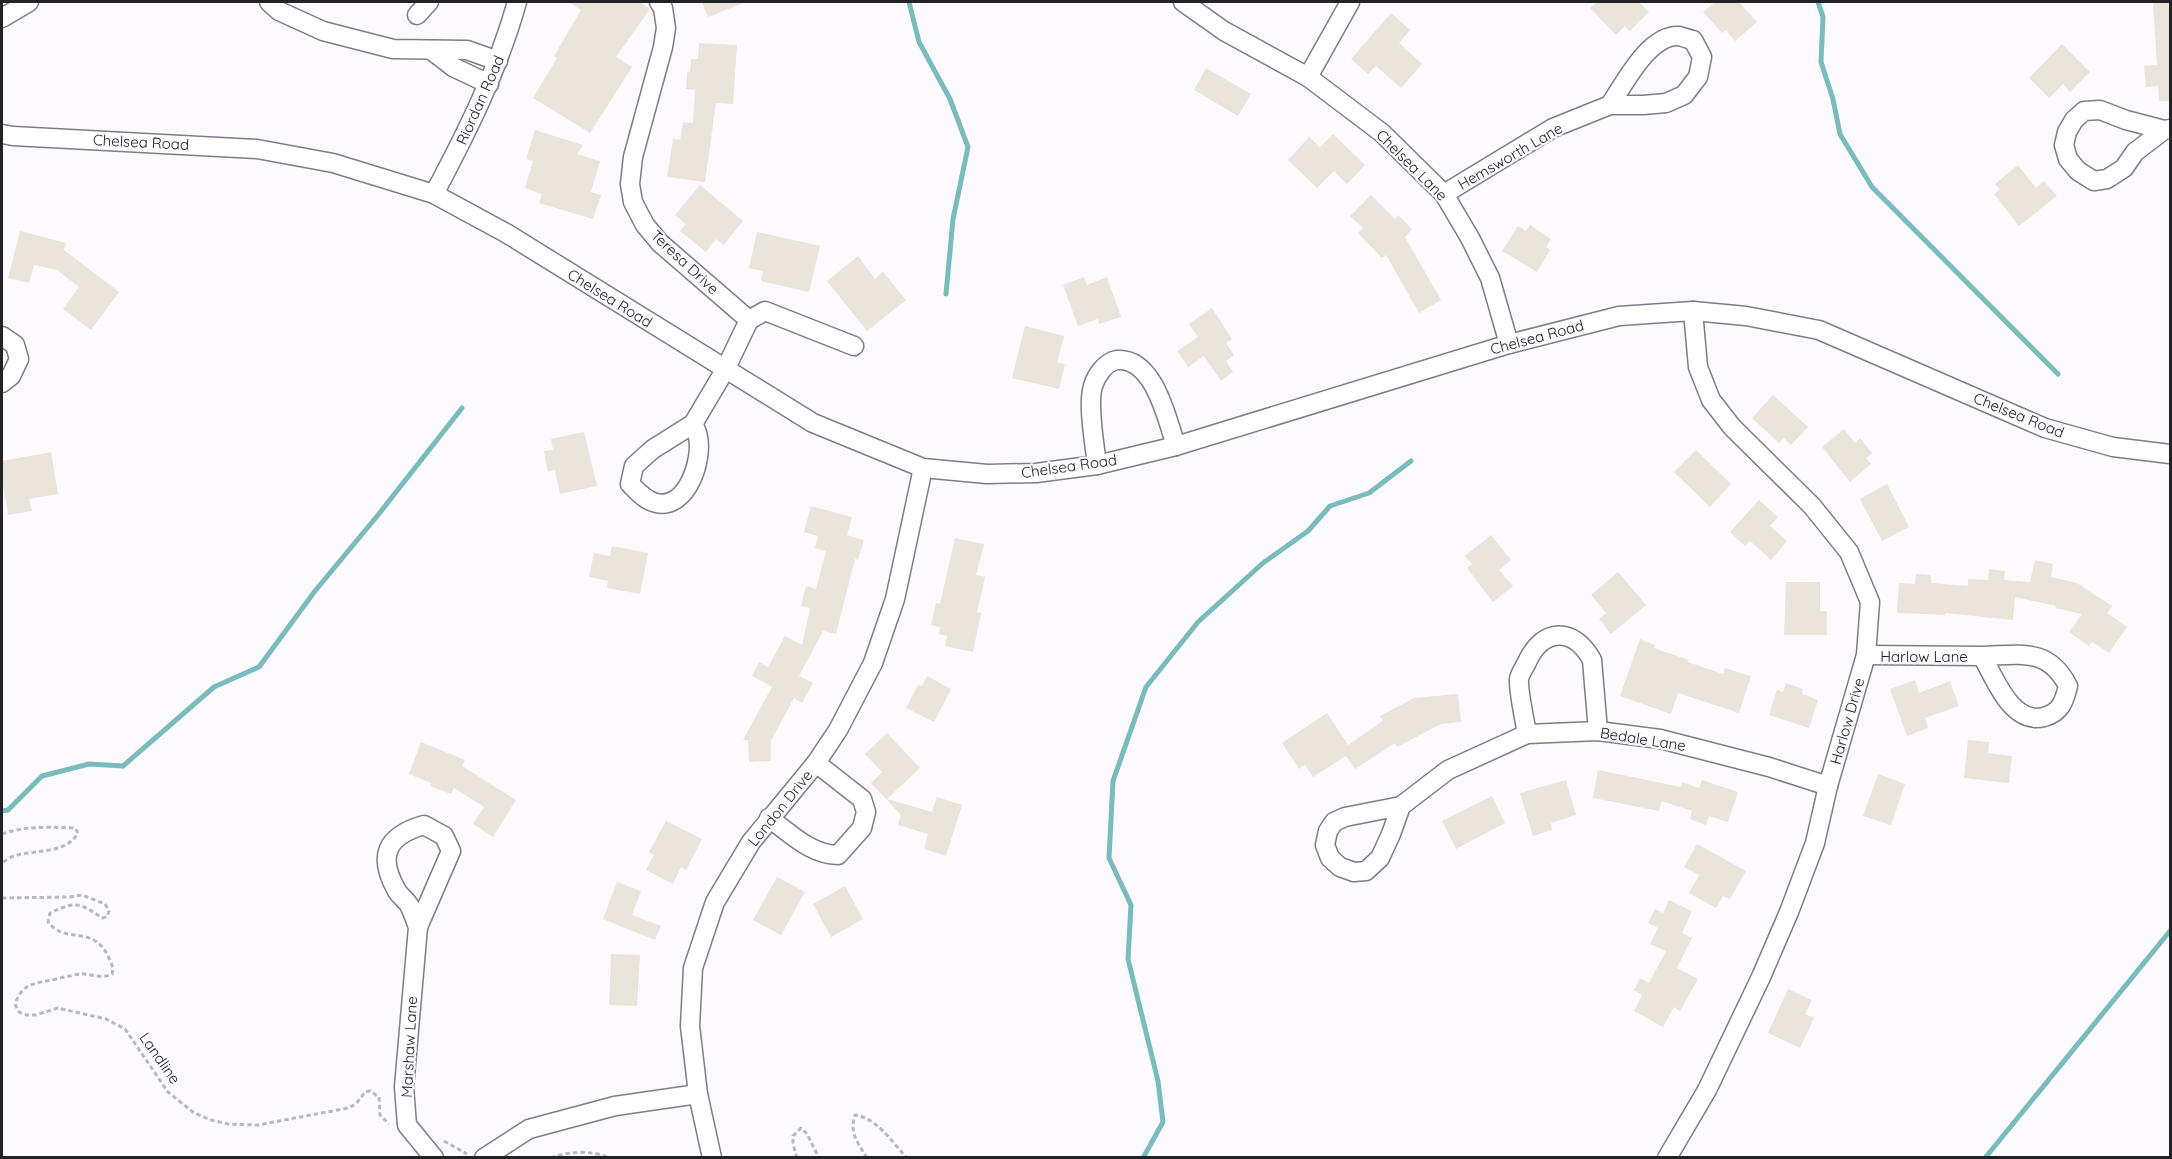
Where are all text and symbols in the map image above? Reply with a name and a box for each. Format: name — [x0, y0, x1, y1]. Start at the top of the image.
street label: Riordan Road — [452, 52, 508, 148]
street label: Hemsworth Lane — [1454, 118, 1566, 194]
street label: Chelsea Lane — [1372, 125, 1452, 205]
street label: Chelsea Road — [92, 130, 190, 154]
street label: Teresa Drive — [647, 226, 723, 298]
street label: Chelsea Road — [564, 264, 656, 332]
street label: Chelsea Road — [1488, 315, 1586, 359]
street label: Chelsea Road — [1971, 388, 2067, 442]
street label: Chelsea Road — [1020, 450, 1118, 482]
street label: Harlow Lane — [1880, 647, 1968, 666]
street label: Harlow Drive — [1826, 675, 1868, 767]
street label: Bedale Lane — [1599, 723, 1687, 755]
street label: London Drive — [743, 766, 817, 850]
street label: Marshaw Lane — [397, 996, 421, 1098]
street label: Landline — [135, 1029, 185, 1087]

